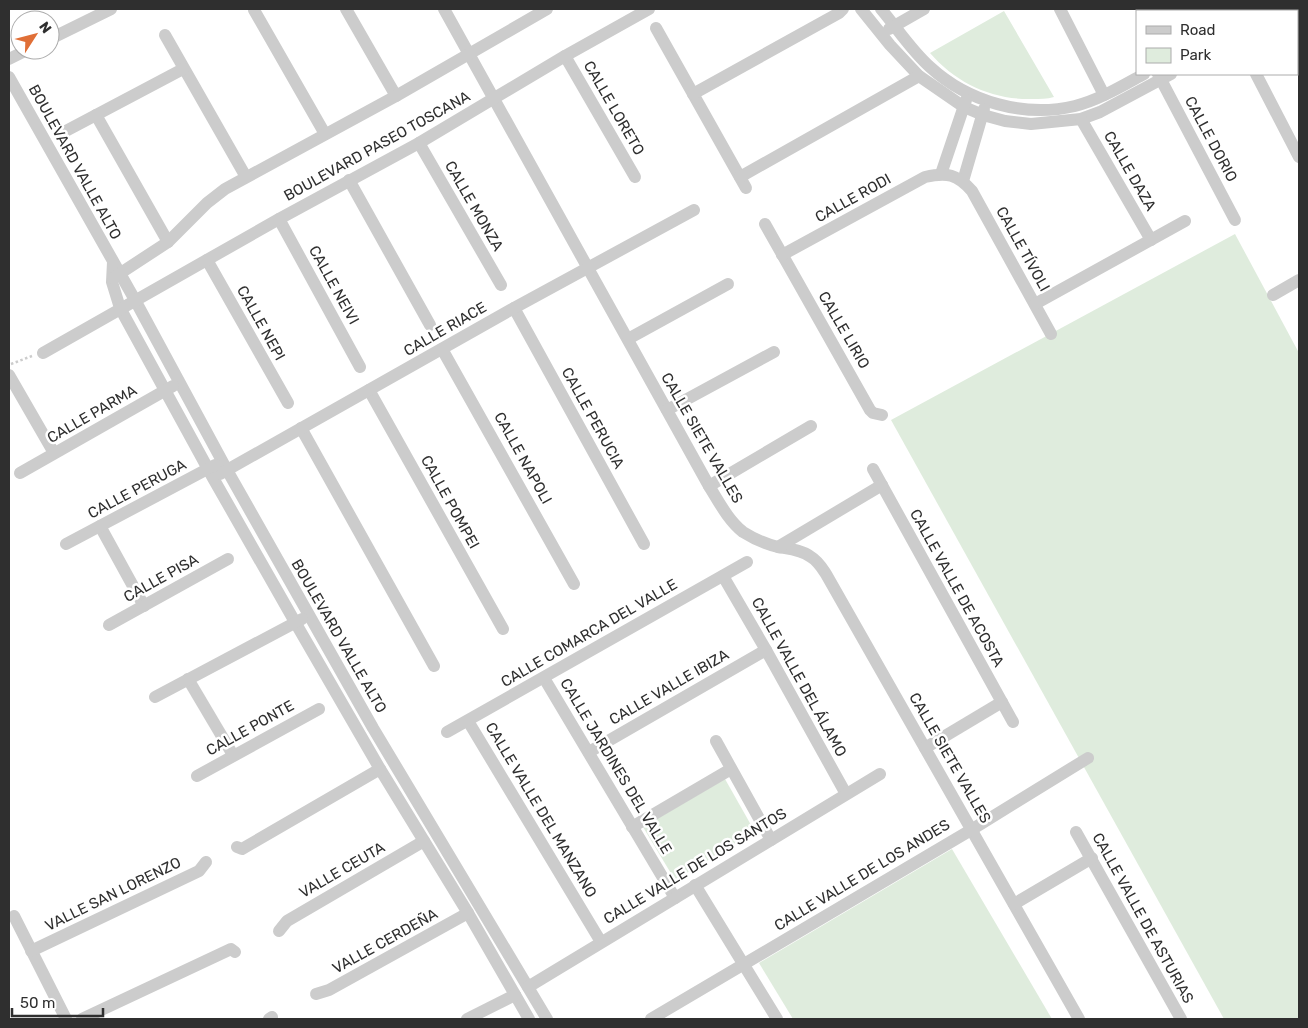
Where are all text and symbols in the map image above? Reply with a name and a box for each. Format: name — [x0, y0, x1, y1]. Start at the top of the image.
north arrow — [10, 10, 60, 60]
legend — [1136, 10, 1298, 75]
text: N — [35, 19, 55, 37]
text: Road — [1180, 21, 1216, 39]
text: Park — [1180, 46, 1211, 64]
street label: CALLE LORETO — [580, 58, 648, 158]
street label: BOULEVARD VALLE ALTO — [25, 81, 125, 243]
street label: BOULEVARD PASEO TOSCANA — [281, 87, 473, 205]
street label: CALLE DORIO — [1181, 93, 1241, 185]
street label: CALLE DAZA — [1100, 128, 1160, 214]
street label: CALLE MONZA — [441, 158, 507, 254]
street label: CALLE RODI — [812, 170, 894, 226]
street label: CALLE TÍVOLI — [992, 203, 1054, 295]
street label: CALLE NEIVI — [305, 243, 363, 327]
street label: CALLE NEPI — [233, 282, 289, 364]
street label: CALLE LIRIO — [815, 288, 873, 372]
street label: CALLE RIACE — [400, 298, 490, 360]
street label: CALLE PERUCIA — [558, 364, 628, 472]
street label: CALLE SIETE VALLES — [657, 370, 747, 506]
street label: CALLE PARMA — [44, 381, 140, 447]
street label: CALLE NAPOLI — [490, 409, 556, 507]
street label: CALLE POMPEI — [417, 452, 483, 552]
street label: CALLE PERUGA — [85, 456, 189, 522]
street label: CALLE VALLE DE ACOSTA — [906, 506, 1008, 670]
street label: CALLE PISA — [121, 550, 201, 606]
street label: BOULEVARD VALLE ALTO — [288, 556, 390, 716]
street label: CALLE COMARCA DEL VALLE — [498, 575, 680, 691]
street label: CALLE VALLE DEL ÁLAMO — [748, 594, 850, 760]
street label: CALLE VALLE IBIZA — [606, 645, 732, 729]
street label: CALLE JARDINES DEL VALLE — [556, 675, 676, 857]
street label: CALLE SIETE VALLES — [905, 690, 995, 826]
street label: CALLE PONTE — [203, 696, 297, 760]
street label: CALLE VALLE DEL MANZANO — [481, 719, 601, 901]
street label: CALLE VALLE DE LOS SANTOS — [600, 804, 790, 928]
street label: CALLE VALLE DE LOS ANDES — [771, 815, 953, 935]
street label: CALLE VALLE DE ASTURIAS — [1089, 830, 1197, 1006]
street label: VALLE CEUTA — [296, 838, 388, 902]
street label: VALLE SAN LORENZO — [42, 853, 184, 935]
street label: VALLE CERDEÑA — [329, 905, 441, 977]
scale bar — [12, 986, 104, 1018]
text: 50 m — [20, 994, 55, 1012]

